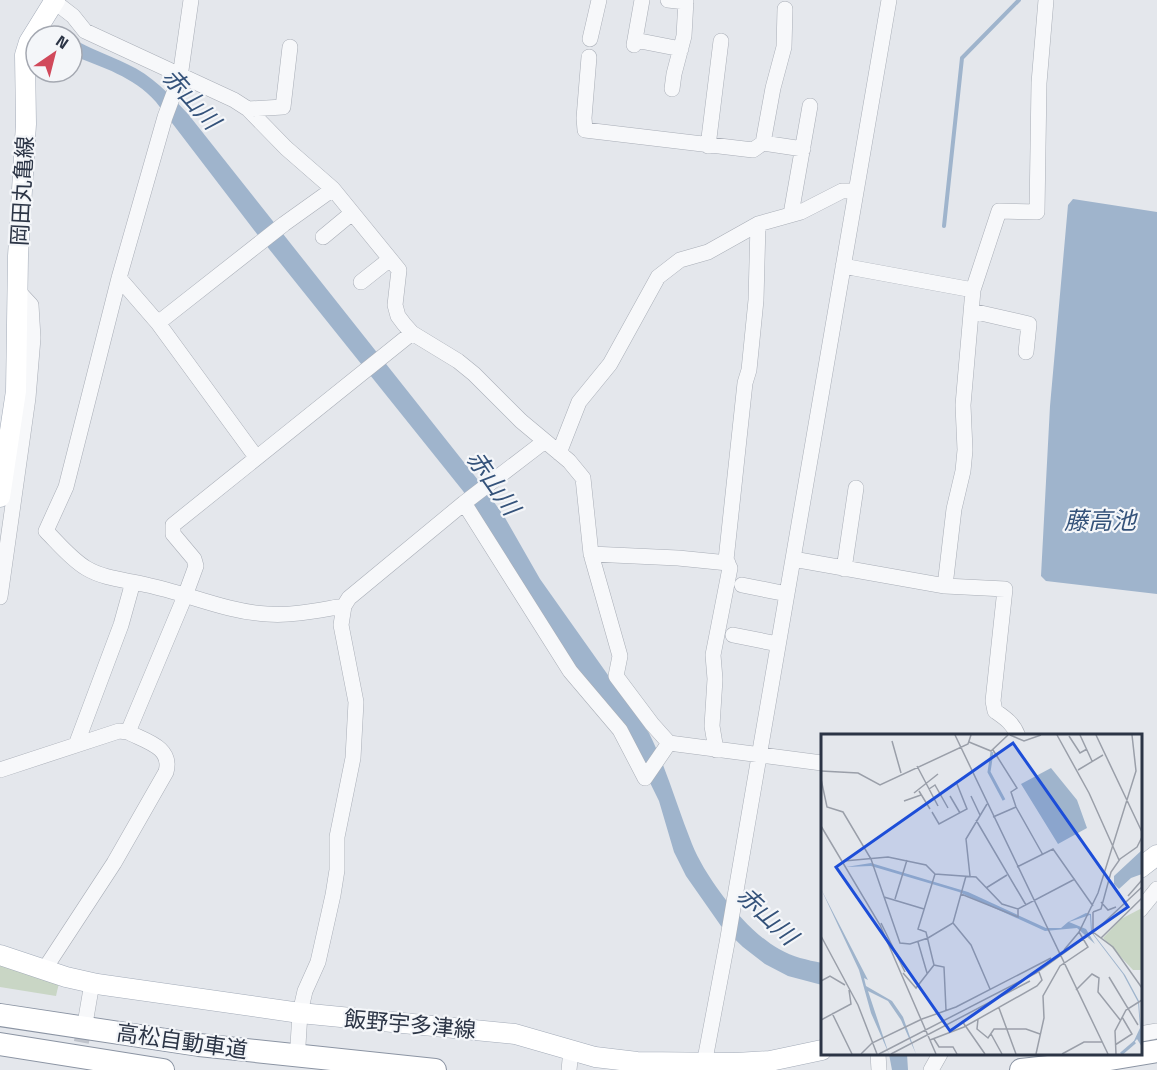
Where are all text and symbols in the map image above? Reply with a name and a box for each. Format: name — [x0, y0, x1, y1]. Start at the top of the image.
north arrow — [24, 24, 84, 84]
text: N — [51, 29, 74, 55]
water label: 赤山川 — [154, 60, 231, 139]
street label: 岡田丸亀線 — [2, 135, 42, 247]
water label: 赤山川 — [458, 443, 531, 525]
water label: 藤高池 — [1064, 502, 1138, 538]
inset map — [821, 734, 1142, 1055]
water label: 赤山川 — [729, 878, 808, 955]
street label: 飯野宇多津線 — [343, 1001, 477, 1047]
street label: 高松自動車道 — [114, 1015, 250, 1067]

